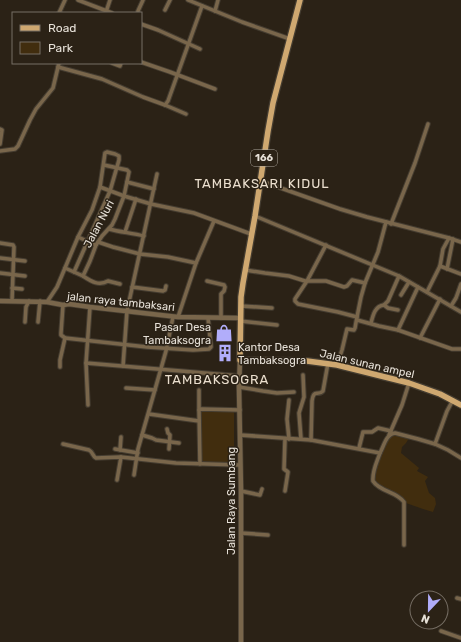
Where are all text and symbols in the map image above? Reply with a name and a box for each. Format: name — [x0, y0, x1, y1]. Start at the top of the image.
legend — [12, 12, 142, 64]
text: Road — [48, 21, 76, 35]
text: Park — [48, 41, 74, 55]
road number: 166 — [251, 150, 277, 166]
district label: TAMBAKSARI KIDUL — [194, 176, 330, 191]
street label: Jalan Nuri — [81, 198, 117, 250]
street label: jalan raya tambaksari — [65, 290, 176, 314]
place label: Pasar Desa Tambaksogra — [143, 321, 211, 347]
shop icon: Pasar Desa Tambaksogra — [214, 323, 234, 343]
place label: Kantor Desa Tambaksogra — [238, 341, 306, 367]
building icon: Kantor Desa Tambaksogra — [215, 343, 235, 363]
street label: Jalan sunan ampel — [318, 347, 416, 381]
district label: TAMBAKSOGRA — [165, 372, 269, 387]
street label: Jalan Raya Sumbang — [225, 447, 238, 555]
north arrow — [409, 590, 449, 630]
text: N — [419, 611, 432, 626]

